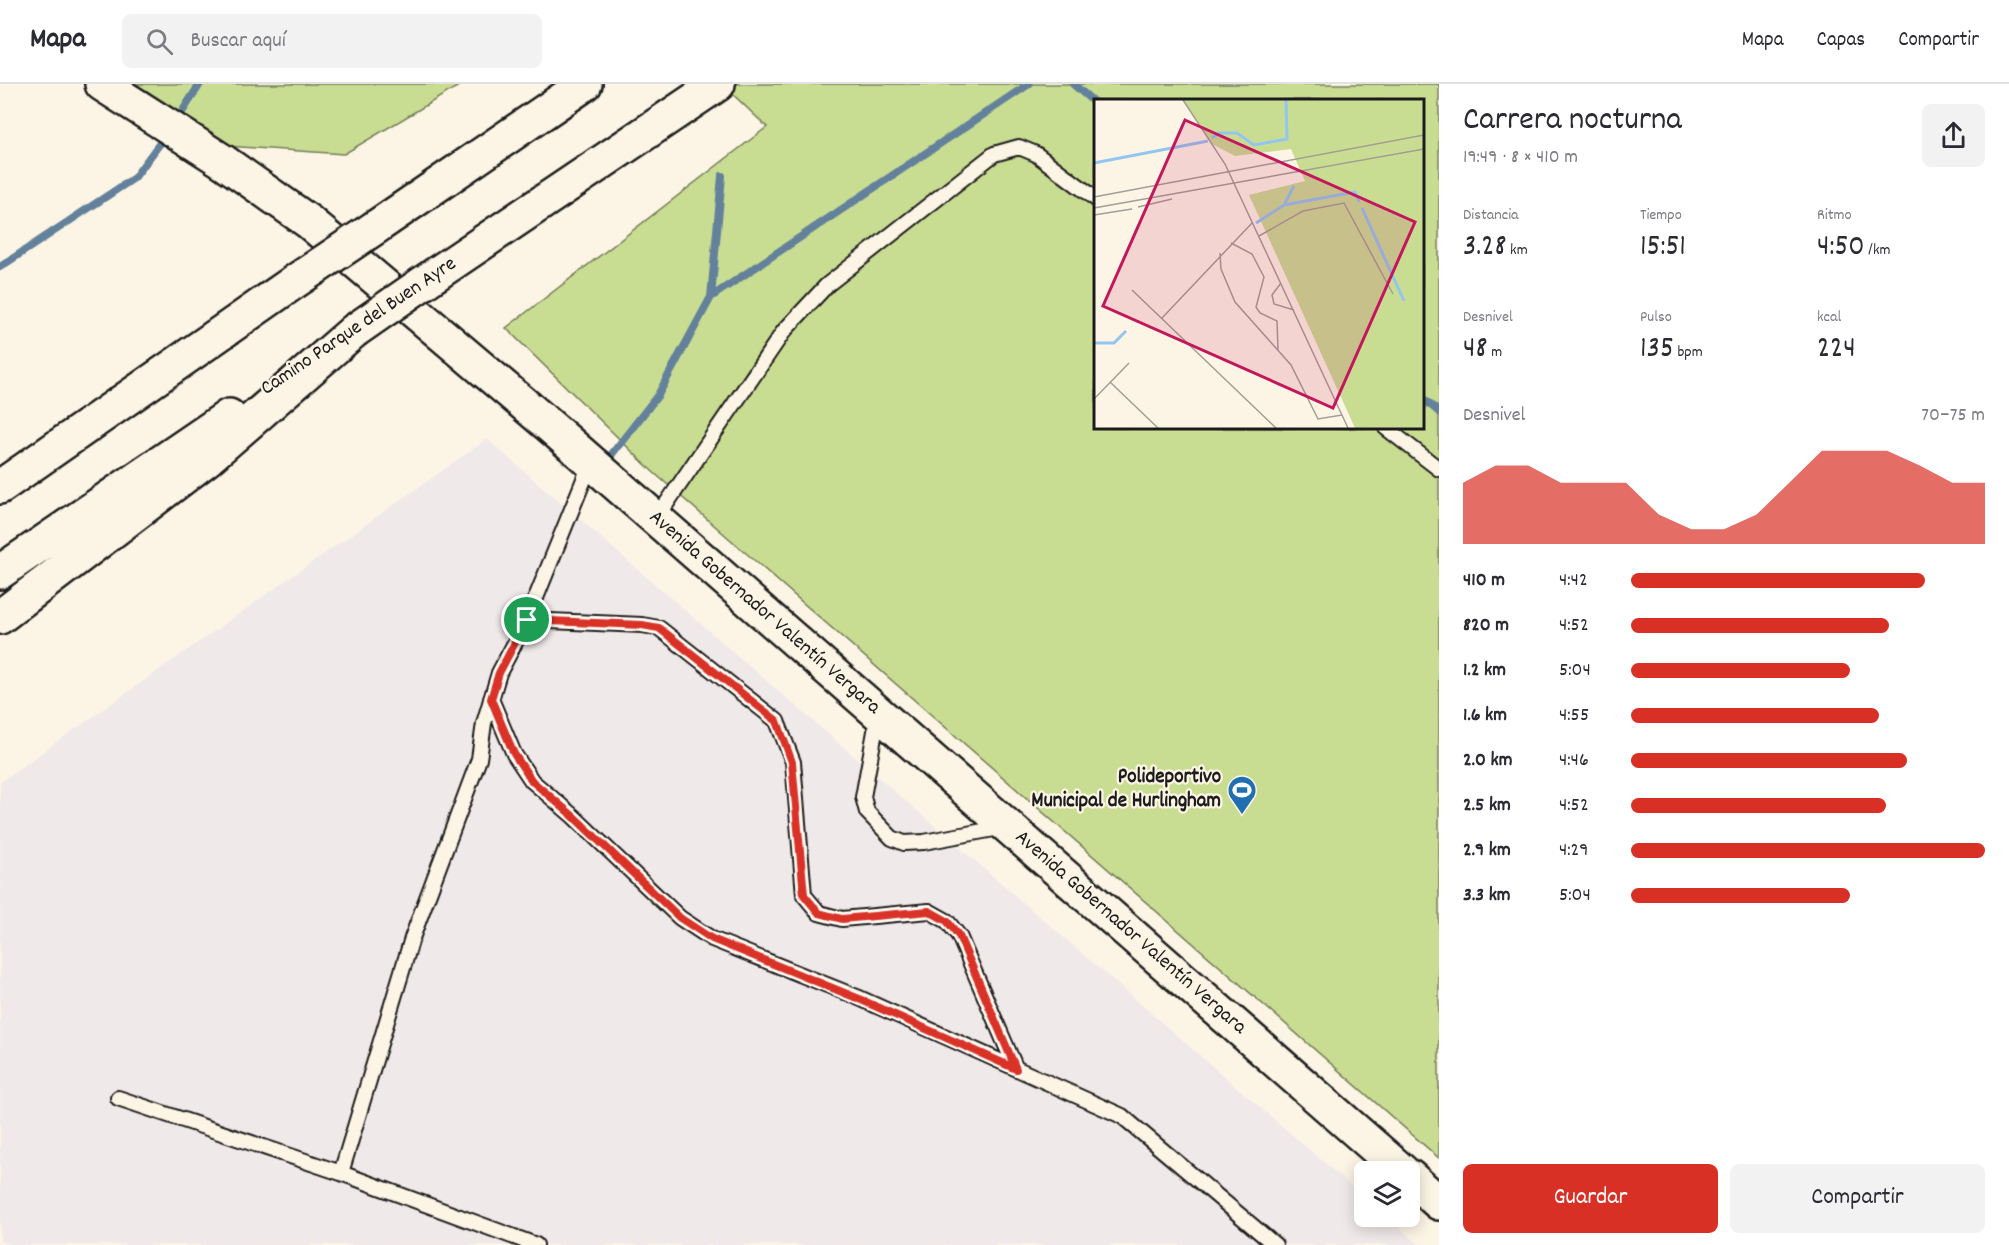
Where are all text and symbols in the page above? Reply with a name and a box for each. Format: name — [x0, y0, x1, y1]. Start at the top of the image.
search box — [122, 14, 542, 68]
text: Mapa — [30, 21, 86, 61]
icon: search — [143, 25, 176, 58]
text: Buscar aquí — [191, 26, 286, 57]
text: Mapa — [1742, 26, 1784, 56]
text: Capas — [1817, 26, 1865, 56]
text: Compartir — [1898, 26, 1979, 56]
text: Carrera nocturna — [1463, 98, 1682, 145]
inset map — [1094, 99, 1424, 429]
button: share — [1922, 104, 1985, 167]
text: 19:49 · 8 × 410 m — [1463, 144, 1578, 172]
text: Distancia — [1463, 204, 1519, 227]
text: Tiempo — [1640, 204, 1682, 227]
text: Ritmo — [1817, 204, 1852, 227]
text: 3.28 — [1463, 227, 1506, 270]
text: 15:51 — [1640, 227, 1686, 270]
text: 4:50 — [1817, 227, 1865, 270]
text: km — [1506, 239, 1528, 262]
text: /km — [1865, 239, 1890, 262]
street label: Camino Parque del Buen Ayre — [255, 250, 463, 404]
text: Desnivel — [1463, 306, 1513, 329]
text: Pulso — [1640, 306, 1672, 329]
text: kcal — [1817, 306, 1841, 329]
text: 48 — [1463, 329, 1487, 372]
text: 135 — [1640, 329, 1674, 372]
text: 224 — [1817, 329, 1856, 372]
text: m — [1487, 341, 1502, 364]
text: bpm — [1674, 341, 1703, 364]
text: Desnivel — [1463, 402, 1525, 430]
text: 70–75 m — [1921, 402, 1985, 430]
street label: Avenida Gobernador Valentín Vergara — [641, 504, 887, 723]
text: 410 m — [1463, 567, 1505, 595]
text: 4:42 — [1559, 567, 1588, 595]
pin — [501, 594, 552, 645]
icon: arrive — [510, 603, 543, 636]
text: 820 m — [1463, 612, 1509, 640]
text: 4:52 — [1559, 612, 1589, 640]
text: 1.2 km — [1463, 657, 1506, 685]
text: 5:04 — [1559, 657, 1591, 685]
text: 1.6 km — [1463, 702, 1507, 730]
text: 4:55 — [1559, 702, 1589, 730]
text: 2.0 km — [1463, 747, 1512, 775]
text: 4:46 — [1559, 747, 1589, 775]
place label: Polideportivo Municipal de Hurlingham — [1031, 763, 1221, 817]
sports icon: Polideportivo Municipal de Hurlingham — [1226, 774, 1258, 816]
text: 2.5 km — [1463, 792, 1511, 820]
text: 4:52 — [1559, 792, 1589, 820]
street label: Avenida Gobernador Valentín Vergara — [1007, 824, 1253, 1043]
text: 2.9 km — [1463, 837, 1511, 865]
text: 4:29 — [1559, 837, 1589, 865]
text: 3.3 km — [1463, 882, 1511, 910]
text: 5:04 — [1559, 882, 1591, 910]
map controls — [1354, 1161, 1420, 1227]
button: layers — [1354, 1161, 1420, 1227]
button: Guardar — [1463, 1164, 1718, 1233]
button: Compartir — [1730, 1164, 1985, 1233]

